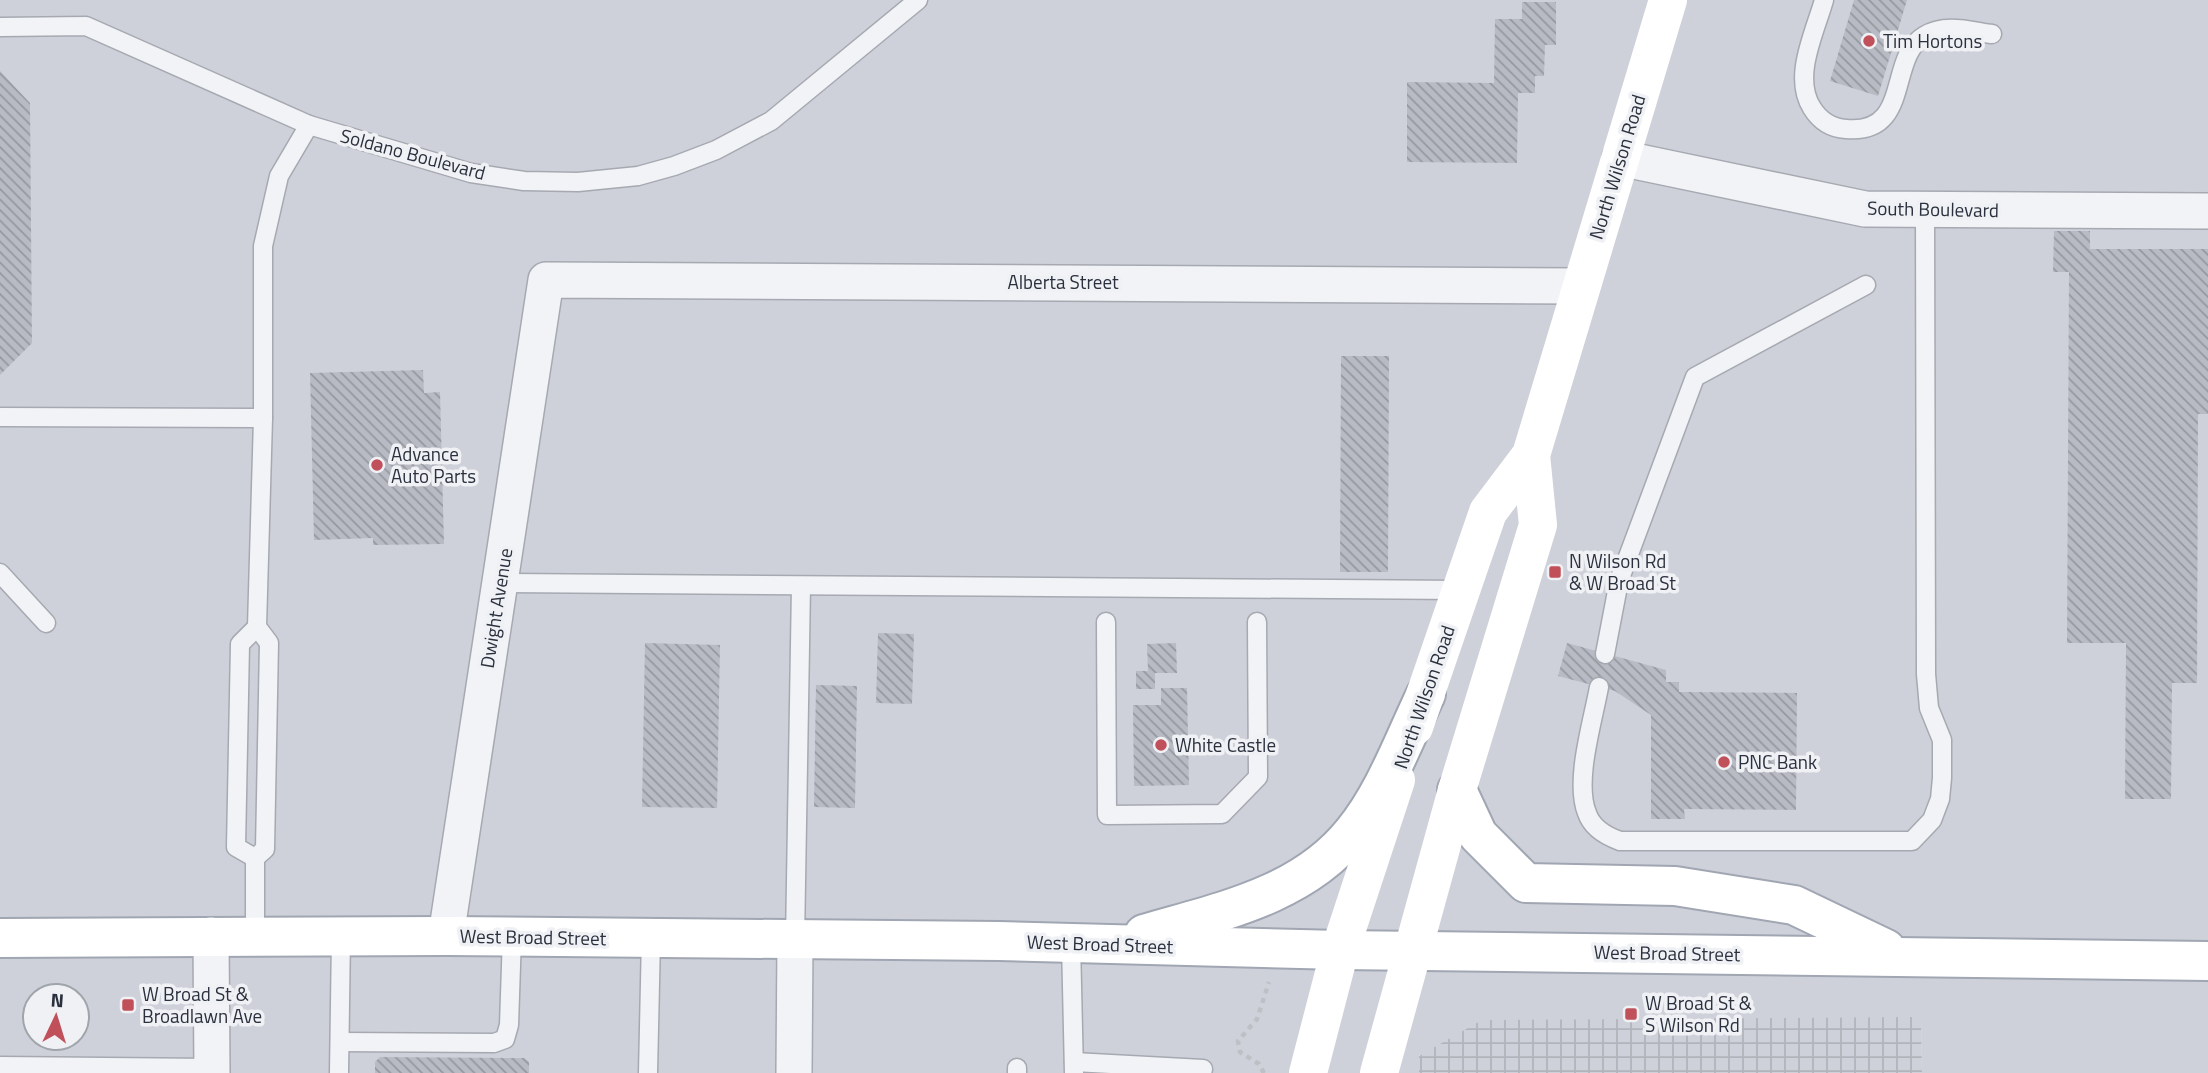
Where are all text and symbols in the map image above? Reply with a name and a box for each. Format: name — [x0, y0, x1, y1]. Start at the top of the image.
place label: Tim Hortons — [1883, 26, 1982, 55]
marker: Tim Hortons — [1861, 33, 1877, 49]
street label: North Wilson Road — [1581, 91, 1652, 243]
street label: Soldano Boulevard — [337, 120, 489, 187]
street label: South Boulevard — [1867, 193, 1999, 224]
street label: Alberta Street — [1007, 267, 1119, 296]
place label: Advance Auto Parts — [391, 439, 476, 490]
marker: Advance Auto Parts — [369, 457, 385, 473]
street label: Dwight Avenue — [472, 546, 519, 670]
place label: N Wilson Rd & W Broad St — [1569, 546, 1676, 597]
marker: N Wilson Rd & W Broad St — [1547, 564, 1563, 580]
street label: North Wilson Road — [1385, 621, 1462, 773]
place label: White Castle — [1175, 730, 1276, 759]
marker: White Castle — [1153, 737, 1169, 753]
place label: PNC Bank — [1738, 747, 1817, 776]
marker: PNC Bank — [1716, 754, 1732, 770]
street label: West Broad Street — [459, 921, 607, 952]
street label: West Broad Street — [1026, 926, 1174, 961]
street label: West Broad Street — [1593, 937, 1741, 968]
place label: W Broad St & Broadlawn Ave — [142, 979, 262, 1030]
north arrow — [21, 982, 91, 1052]
text: N — [50, 985, 65, 1014]
place label: W Broad St & S Wilson Rd — [1645, 988, 1752, 1039]
marker: W Broad St & Broadlawn Ave — [120, 997, 136, 1013]
marker: W Broad St & S Wilson Rd — [1623, 1006, 1639, 1022]

